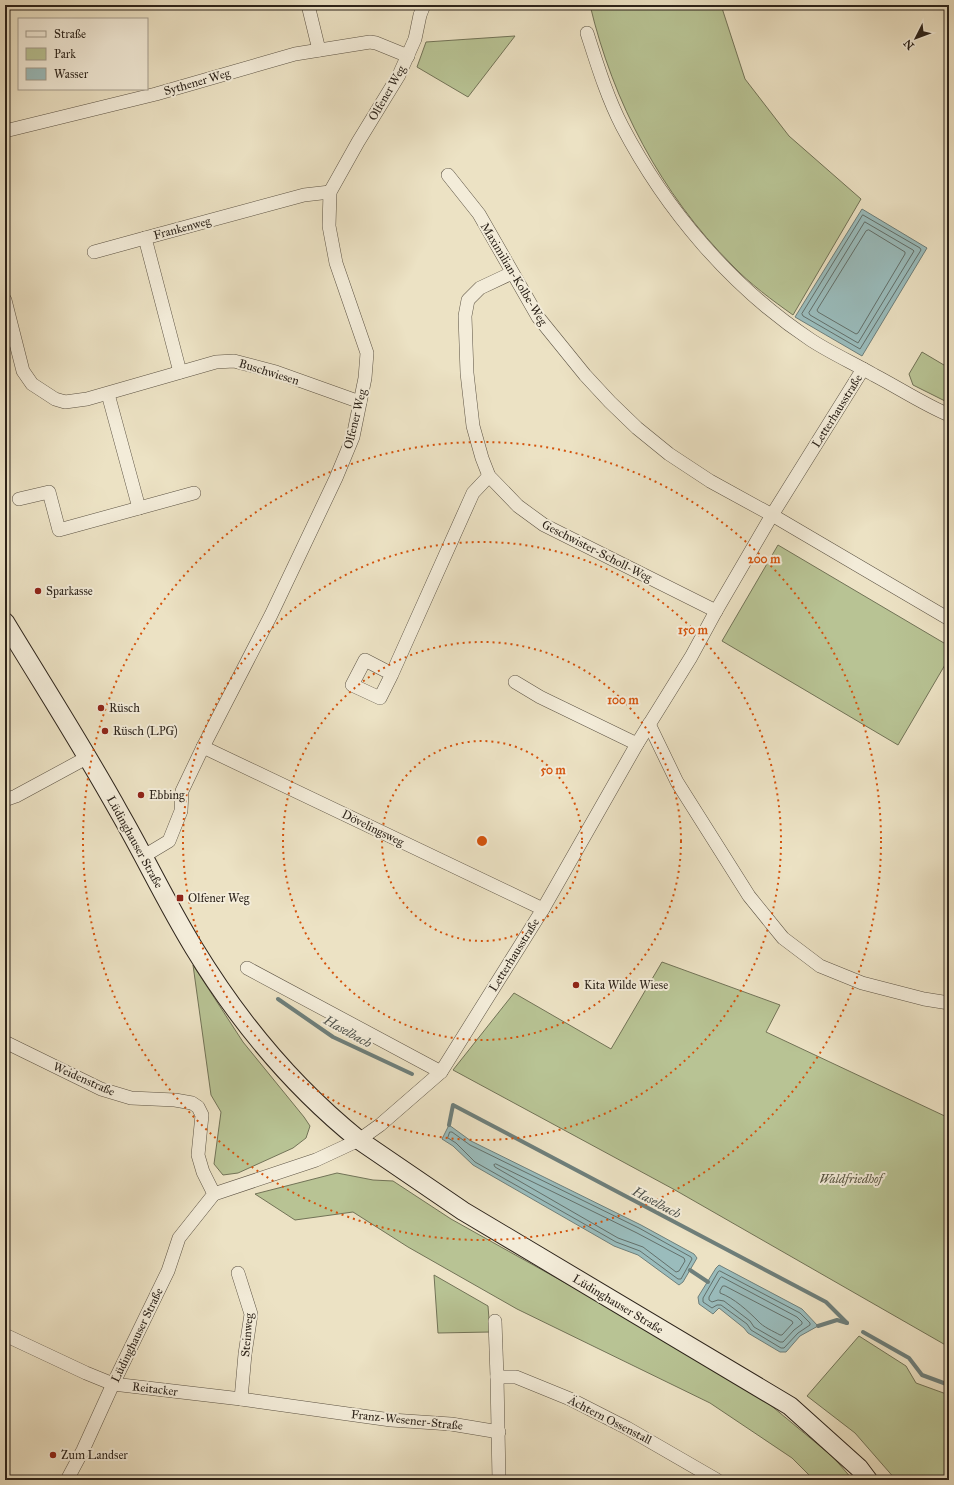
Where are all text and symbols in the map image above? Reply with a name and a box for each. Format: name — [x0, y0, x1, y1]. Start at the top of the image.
legend — [18, 18, 148, 90]
north arrow — [896, 18, 936, 58]
text: Straße — [54, 27, 86, 41]
text: N — [901, 36, 917, 52]
text: Park — [54, 47, 76, 61]
street label: Olfener Weg — [366, 63, 409, 124]
street label: Sythener Weg — [162, 66, 232, 99]
text: Wasser — [54, 67, 89, 81]
street label: Frankenweg — [152, 214, 213, 243]
street label: Maximilian-Kolbe-Weg — [477, 220, 550, 329]
street label: Buschwiesen — [237, 356, 301, 388]
street label: Letterhausstraße — [809, 372, 865, 450]
street label: Olfener Weg — [341, 387, 370, 451]
street label: Geschwister-Scholl-Weg — [539, 517, 655, 586]
text: 200 m — [748, 552, 781, 566]
place label: Sparkasse — [46, 584, 93, 598]
marker: Sparkasse — [33, 586, 43, 596]
text: 150 m — [678, 623, 709, 637]
text: 100 m — [607, 693, 640, 707]
place label: Rüsch — [109, 701, 140, 715]
marker: Rüsch — [96, 703, 106, 713]
place label: Rüsch (LPG) — [113, 724, 178, 738]
marker: Rüsch (LPG) — [100, 726, 110, 736]
text: 50 m — [540, 763, 567, 777]
place label: Ebbing — [149, 788, 185, 803]
marker: Ebbing — [136, 790, 146, 800]
street label: Lüdinghauser Straße — [103, 793, 166, 891]
street label: Dövelingsweg — [339, 807, 407, 850]
centre of rings — [475, 834, 489, 848]
place label: Olfener Weg — [188, 891, 250, 906]
marker: Olfener Weg — [175, 893, 185, 903]
street label: Letterhausstraße — [486, 916, 542, 994]
place label: Kita Wilde Wiese — [584, 978, 668, 992]
marker: Kita Wilde Wiese — [571, 980, 581, 990]
water label: Haselbach — [320, 1012, 375, 1052]
street label: Weidenstraße — [51, 1059, 117, 1099]
park label: Waldfriedhof — [820, 1172, 886, 1186]
water label: Haselbach — [629, 1183, 684, 1223]
street label: Lüdinghauser Straße — [570, 1271, 666, 1337]
street label: Lüdinghauser Straße — [108, 1286, 167, 1385]
street label: Steinweg — [238, 1312, 257, 1358]
street label: Reitacker — [131, 1379, 179, 1399]
street label: Ächtern Ossenstall — [565, 1392, 655, 1447]
street label: Franz-Wesener-Straße — [350, 1407, 464, 1433]
place label: Zum Landser — [61, 1448, 128, 1462]
marker: Zum Landser — [48, 1450, 58, 1460]

